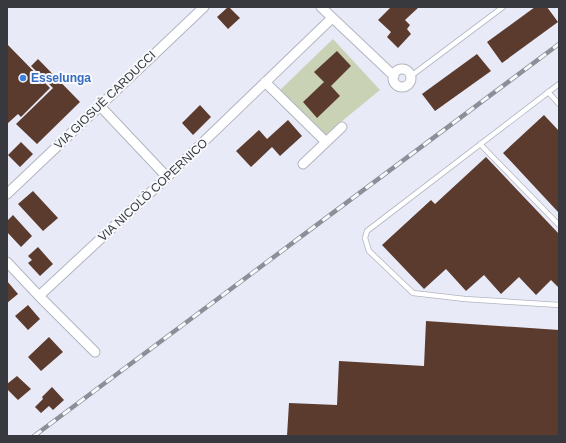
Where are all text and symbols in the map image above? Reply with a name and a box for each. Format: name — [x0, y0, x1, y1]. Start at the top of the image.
street label: VIA GIOSUÈ CARDUCCI — [51, 47, 159, 152]
place label: Esselunga — [31, 71, 91, 85]
marker: Esselunga — [18, 73, 28, 83]
street label: VIA NICOLÒ COPERNICO — [95, 135, 210, 244]

